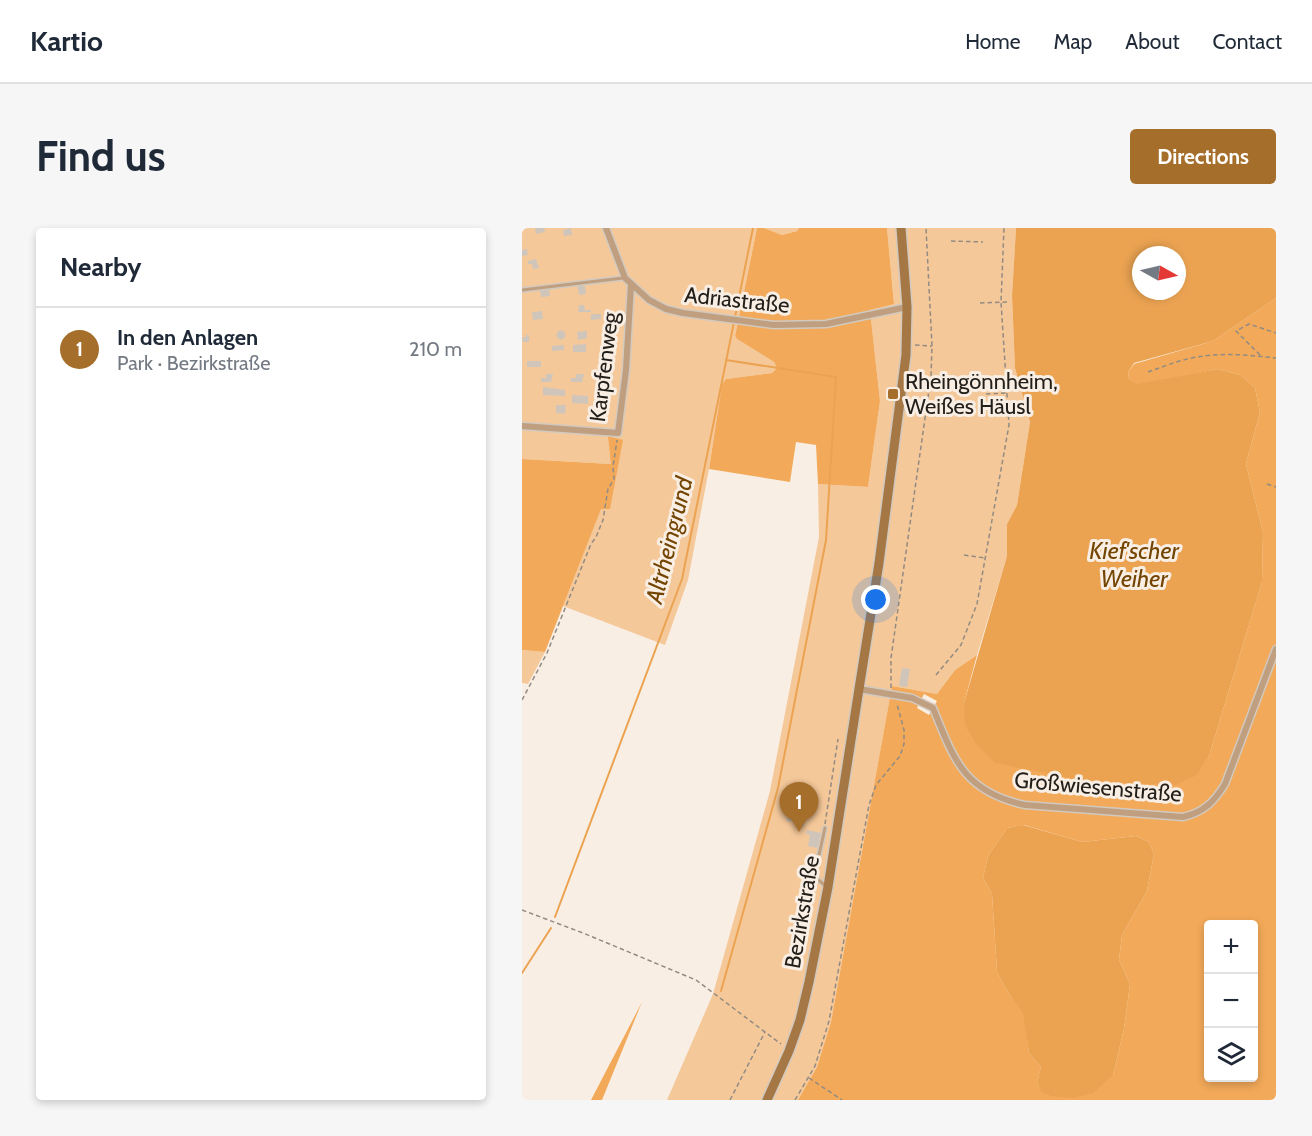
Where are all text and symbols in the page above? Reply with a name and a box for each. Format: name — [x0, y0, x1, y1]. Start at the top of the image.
text: Kartio — [30, 24, 103, 58]
text: Home — [965, 29, 1021, 54]
text: Map — [1054, 29, 1092, 54]
text: About — [1125, 29, 1179, 54]
text: Contact — [1212, 29, 1282, 54]
button: Directions — [1130, 129, 1276, 184]
text: Find us — [36, 130, 165, 182]
north arrow — [1132, 246, 1186, 300]
text: Nearby — [60, 251, 141, 283]
street label: Adriastraße — [683, 281, 791, 319]
street label: Karpfenweg — [584, 309, 624, 424]
text: In den Anlagen — [117, 324, 258, 351]
text: 1 — [76, 337, 83, 361]
text: 210 m — [409, 337, 462, 361]
text: Park · Bezirkstraße — [117, 351, 270, 375]
place label: Rheingönnheim, Weißes Häusl — [905, 368, 1058, 420]
marker: Rheingönnheim, Weißes Häusl — [886, 387, 900, 401]
water label: Altrheingrund — [639, 473, 699, 607]
water label: Kief'scher Weiher — [1089, 536, 1180, 593]
your location — [861, 585, 890, 614]
street label: Großwiesenstraße — [1013, 766, 1183, 808]
pin: 1 — [780, 782, 818, 832]
street label: Bezirkstraße — [779, 854, 825, 970]
map controls — [1204, 920, 1258, 1082]
button: + — [1204, 920, 1258, 974]
button: − — [1204, 974, 1258, 1028]
button: layers — [1204, 1028, 1258, 1082]

